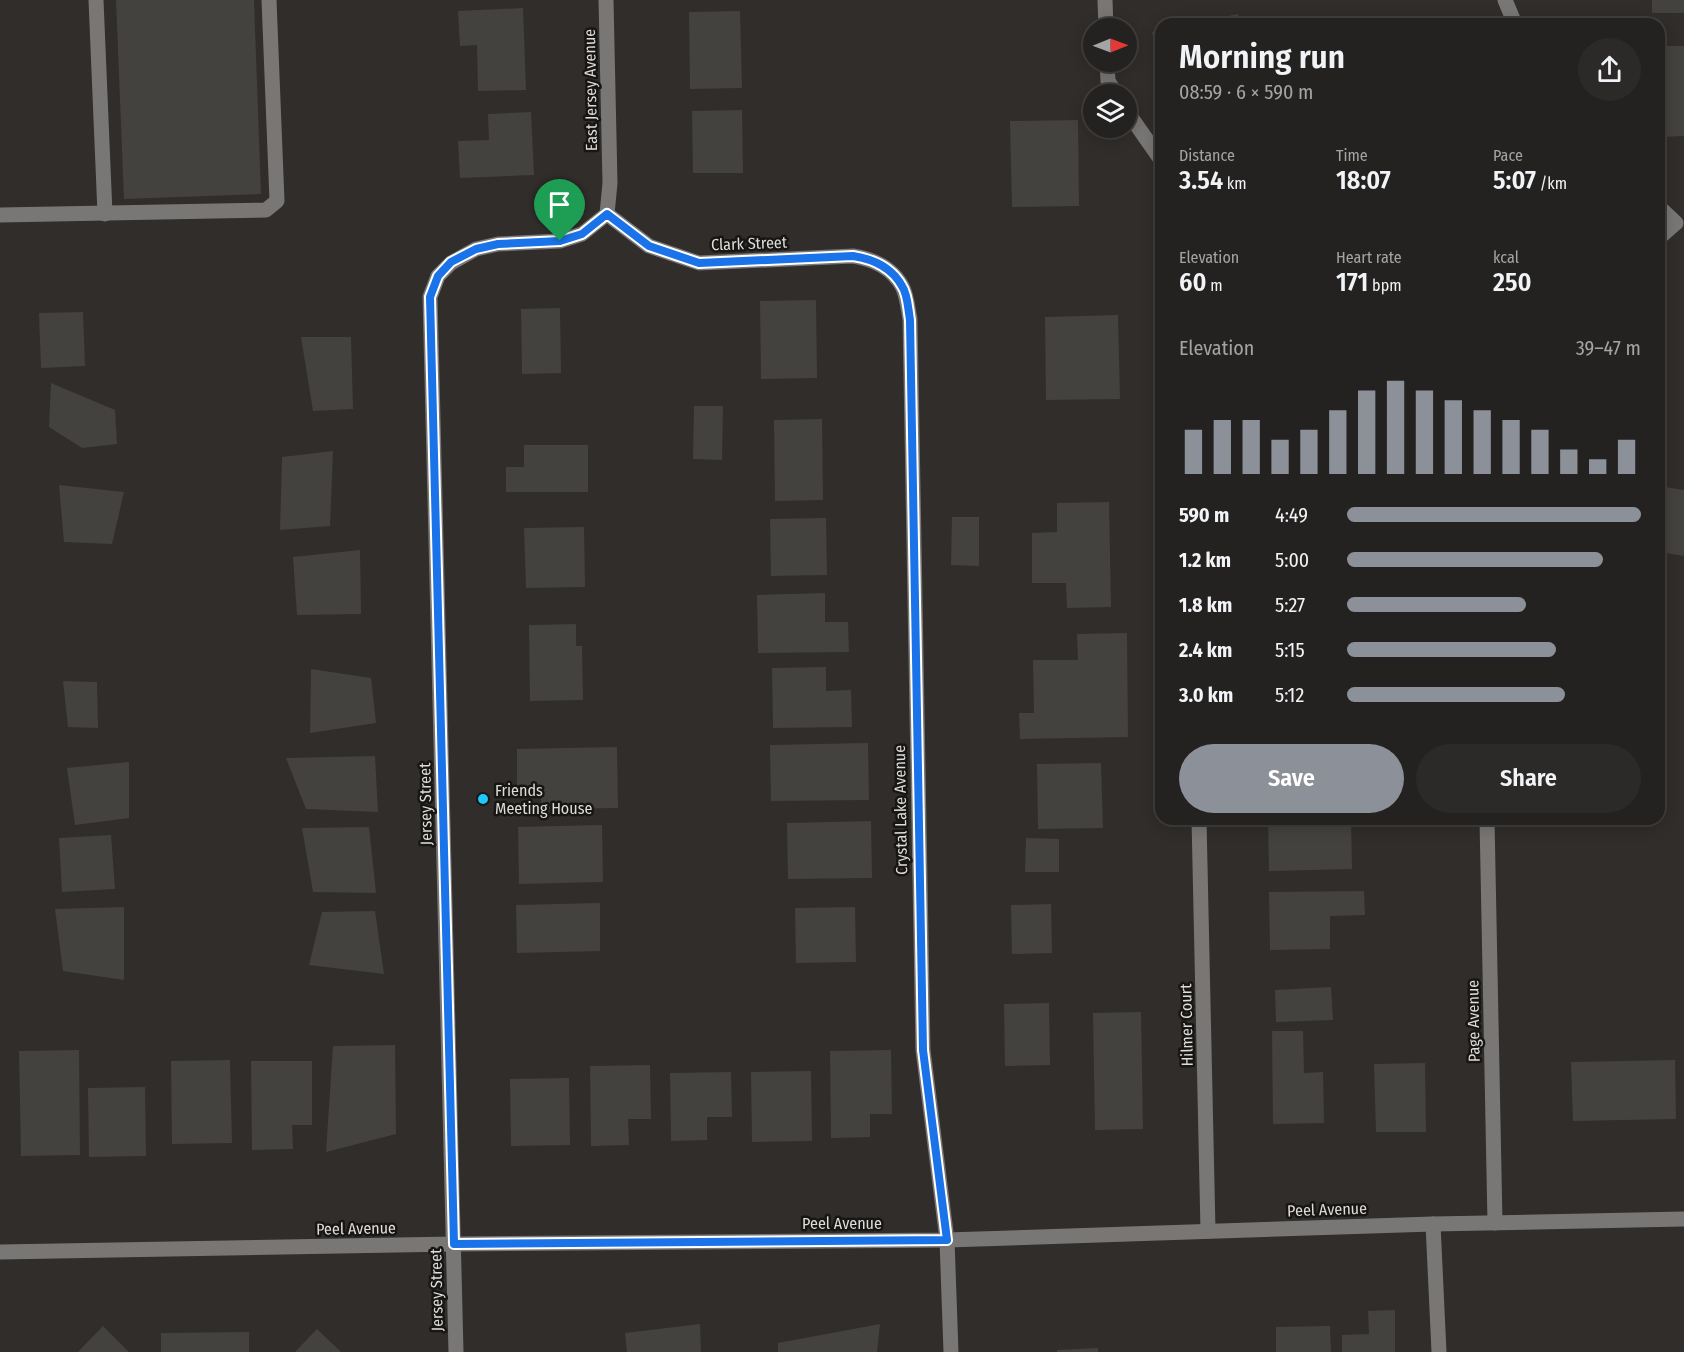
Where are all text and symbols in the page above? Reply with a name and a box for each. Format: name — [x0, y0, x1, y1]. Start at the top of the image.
north arrow — [1083, 18, 1137, 72]
map controls — [1083, 18, 1137, 138]
street label: East Jersey Avenue — [580, 29, 601, 151]
text: Morning run — [1179, 37, 1345, 77]
button: share — [1578, 38, 1641, 101]
text: 08:59 · 6 × 590 m — [1179, 80, 1313, 104]
button: layers — [1083, 84, 1137, 138]
text: Distance — [1179, 146, 1235, 165]
text: Time — [1336, 146, 1368, 165]
text: Pace — [1493, 146, 1523, 165]
text: 3.54 — [1179, 165, 1223, 196]
text: 18:07 — [1336, 165, 1391, 196]
text: 5:07 — [1493, 165, 1536, 196]
text: km — [1223, 174, 1247, 193]
text: /km — [1536, 174, 1567, 193]
pin — [534, 179, 585, 241]
icon: arrive — [543, 188, 576, 221]
street label: Clark Street — [711, 233, 788, 254]
text: Elevation — [1179, 248, 1239, 267]
text: Heart rate — [1336, 248, 1402, 267]
text: kcal — [1493, 248, 1519, 267]
text: 60 — [1179, 267, 1206, 298]
text: 171 — [1336, 267, 1368, 298]
text: 250 — [1493, 267, 1532, 298]
text: m — [1206, 276, 1223, 295]
text: bpm — [1368, 276, 1401, 295]
text: Elevation — [1179, 336, 1254, 360]
text: 39–47 m — [1576, 336, 1641, 360]
text: 590 m — [1179, 503, 1229, 527]
text: 4:49 — [1275, 503, 1308, 527]
text: 1.2 km — [1179, 548, 1231, 572]
text: 5:00 — [1275, 548, 1309, 572]
text: 1.8 km — [1179, 593, 1232, 617]
text: 5:27 — [1275, 593, 1305, 617]
text: 2.4 km — [1179, 638, 1232, 662]
text: 5:15 — [1275, 638, 1305, 662]
text: 3.0 km — [1179, 683, 1233, 707]
text: 5:12 — [1275, 683, 1304, 707]
button: Save — [1179, 744, 1404, 813]
button: Share — [1416, 744, 1641, 813]
street label: Crystal Lake Avenue — [890, 745, 911, 875]
street label: Jersey Street — [415, 762, 436, 845]
place label: Friends Meeting House — [495, 781, 592, 818]
marker: Friends Meeting House — [476, 792, 490, 806]
street label: Page Avenue — [1463, 980, 1484, 1062]
street label: Hilmer Court — [1176, 983, 1197, 1067]
street label: Peel Avenue — [1287, 1199, 1367, 1220]
street label: Peel Avenue — [802, 1214, 882, 1233]
street label: Peel Avenue — [316, 1218, 396, 1239]
street label: Jersey Street — [426, 1248, 447, 1331]

